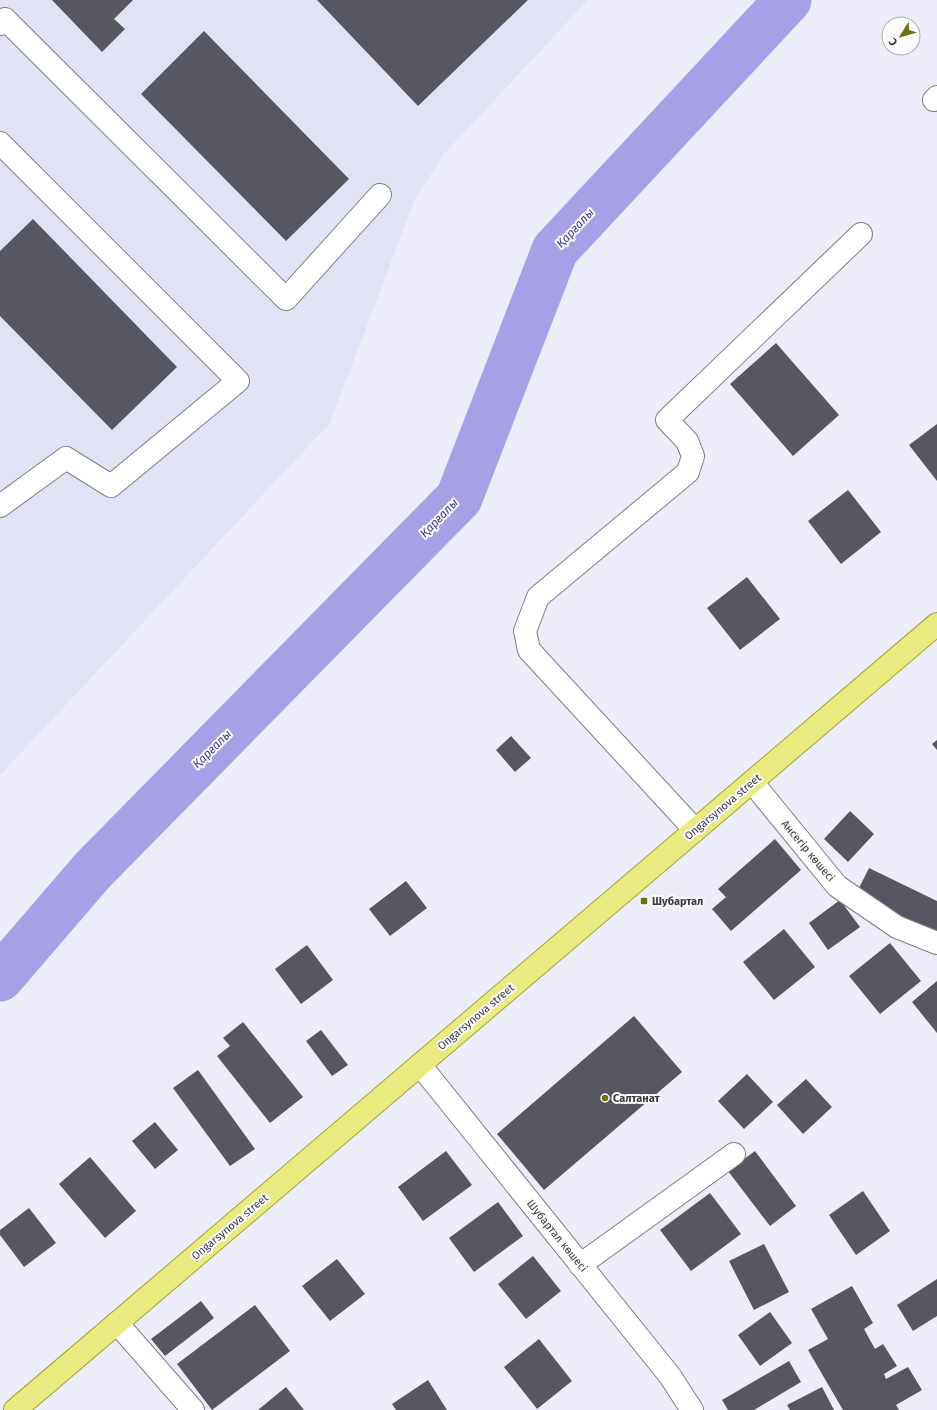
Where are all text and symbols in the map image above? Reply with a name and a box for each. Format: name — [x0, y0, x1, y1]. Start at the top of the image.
north arrow — [881, 16, 921, 56]
text: С — [886, 35, 901, 48]
water label: Қарғалы — [553, 205, 597, 251]
water label: Қарғалы — [417, 496, 461, 540]
water label: Қарғалы — [190, 727, 234, 771]
street label: Ongarsynova street — [682, 771, 764, 843]
street label: Ансегір көшесі — [779, 818, 837, 884]
place label: Шубартал — [652, 895, 703, 908]
marker: Шубартал — [639, 896, 649, 906]
street label: Ongarsynova street — [435, 981, 517, 1053]
place label: Салтанат — [613, 1092, 661, 1105]
marker: Салтанат — [600, 1093, 610, 1103]
street label: Ongarsynova street — [189, 1191, 271, 1263]
street label: Шубартал көшесі — [524, 1197, 590, 1275]

